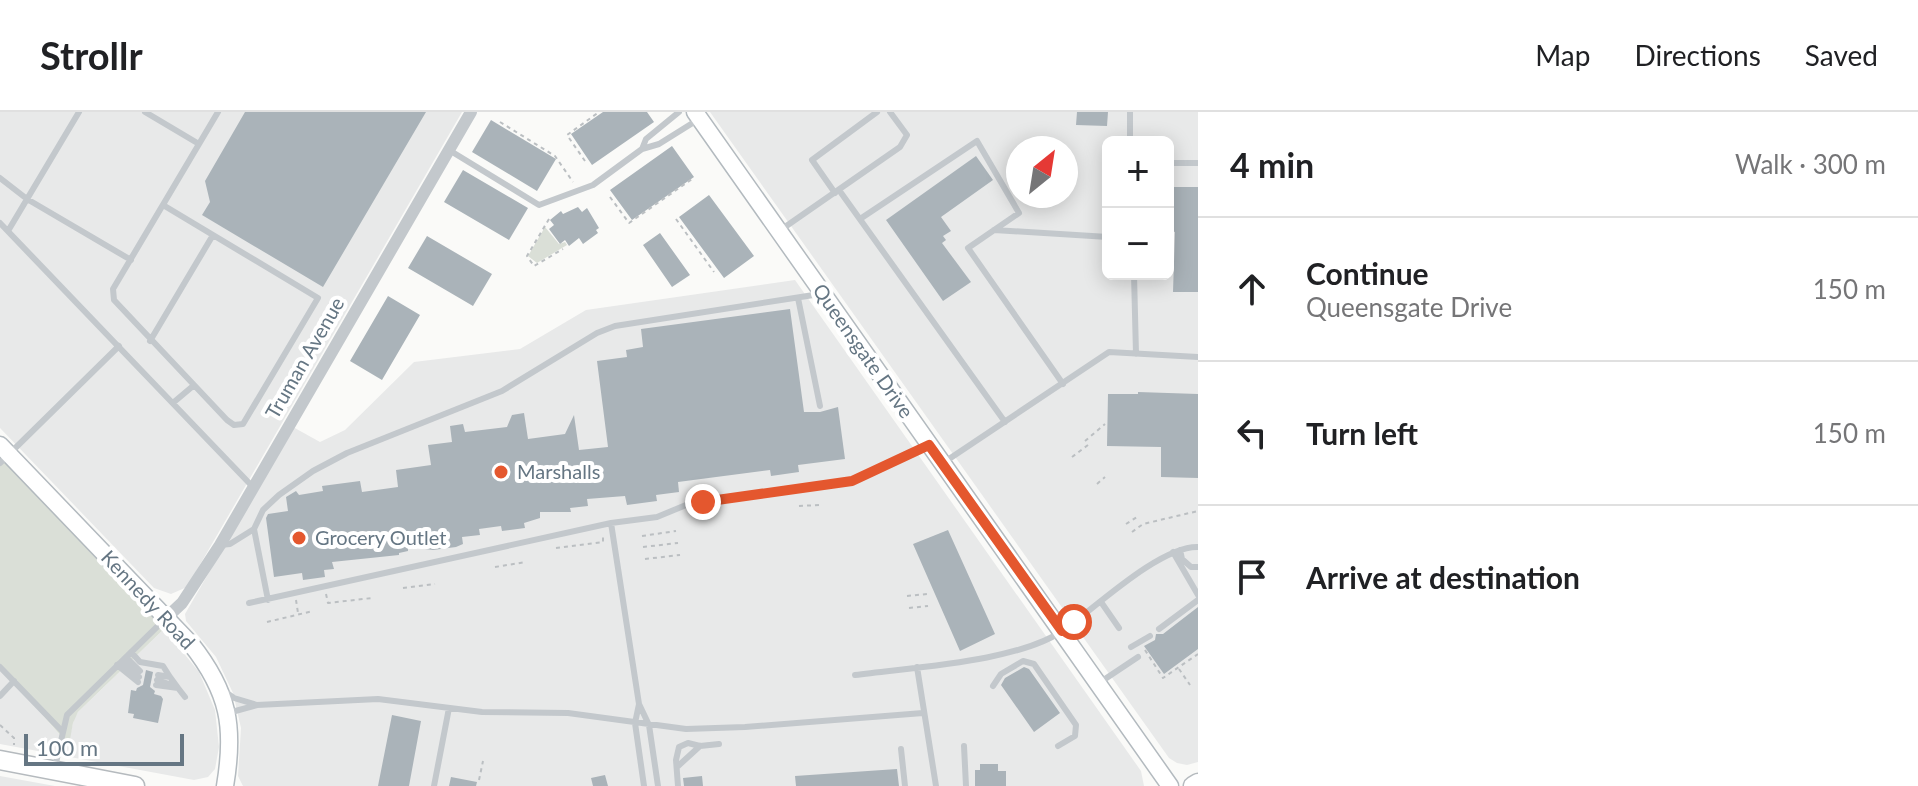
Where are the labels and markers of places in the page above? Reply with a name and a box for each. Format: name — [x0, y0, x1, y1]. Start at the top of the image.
place label: Marshalls — [517, 459, 600, 483]
marker: Marshalls — [492, 463, 510, 481]
place label: Grocery Outlet — [315, 525, 446, 549]
marker: Grocery Outlet — [290, 529, 308, 547]

